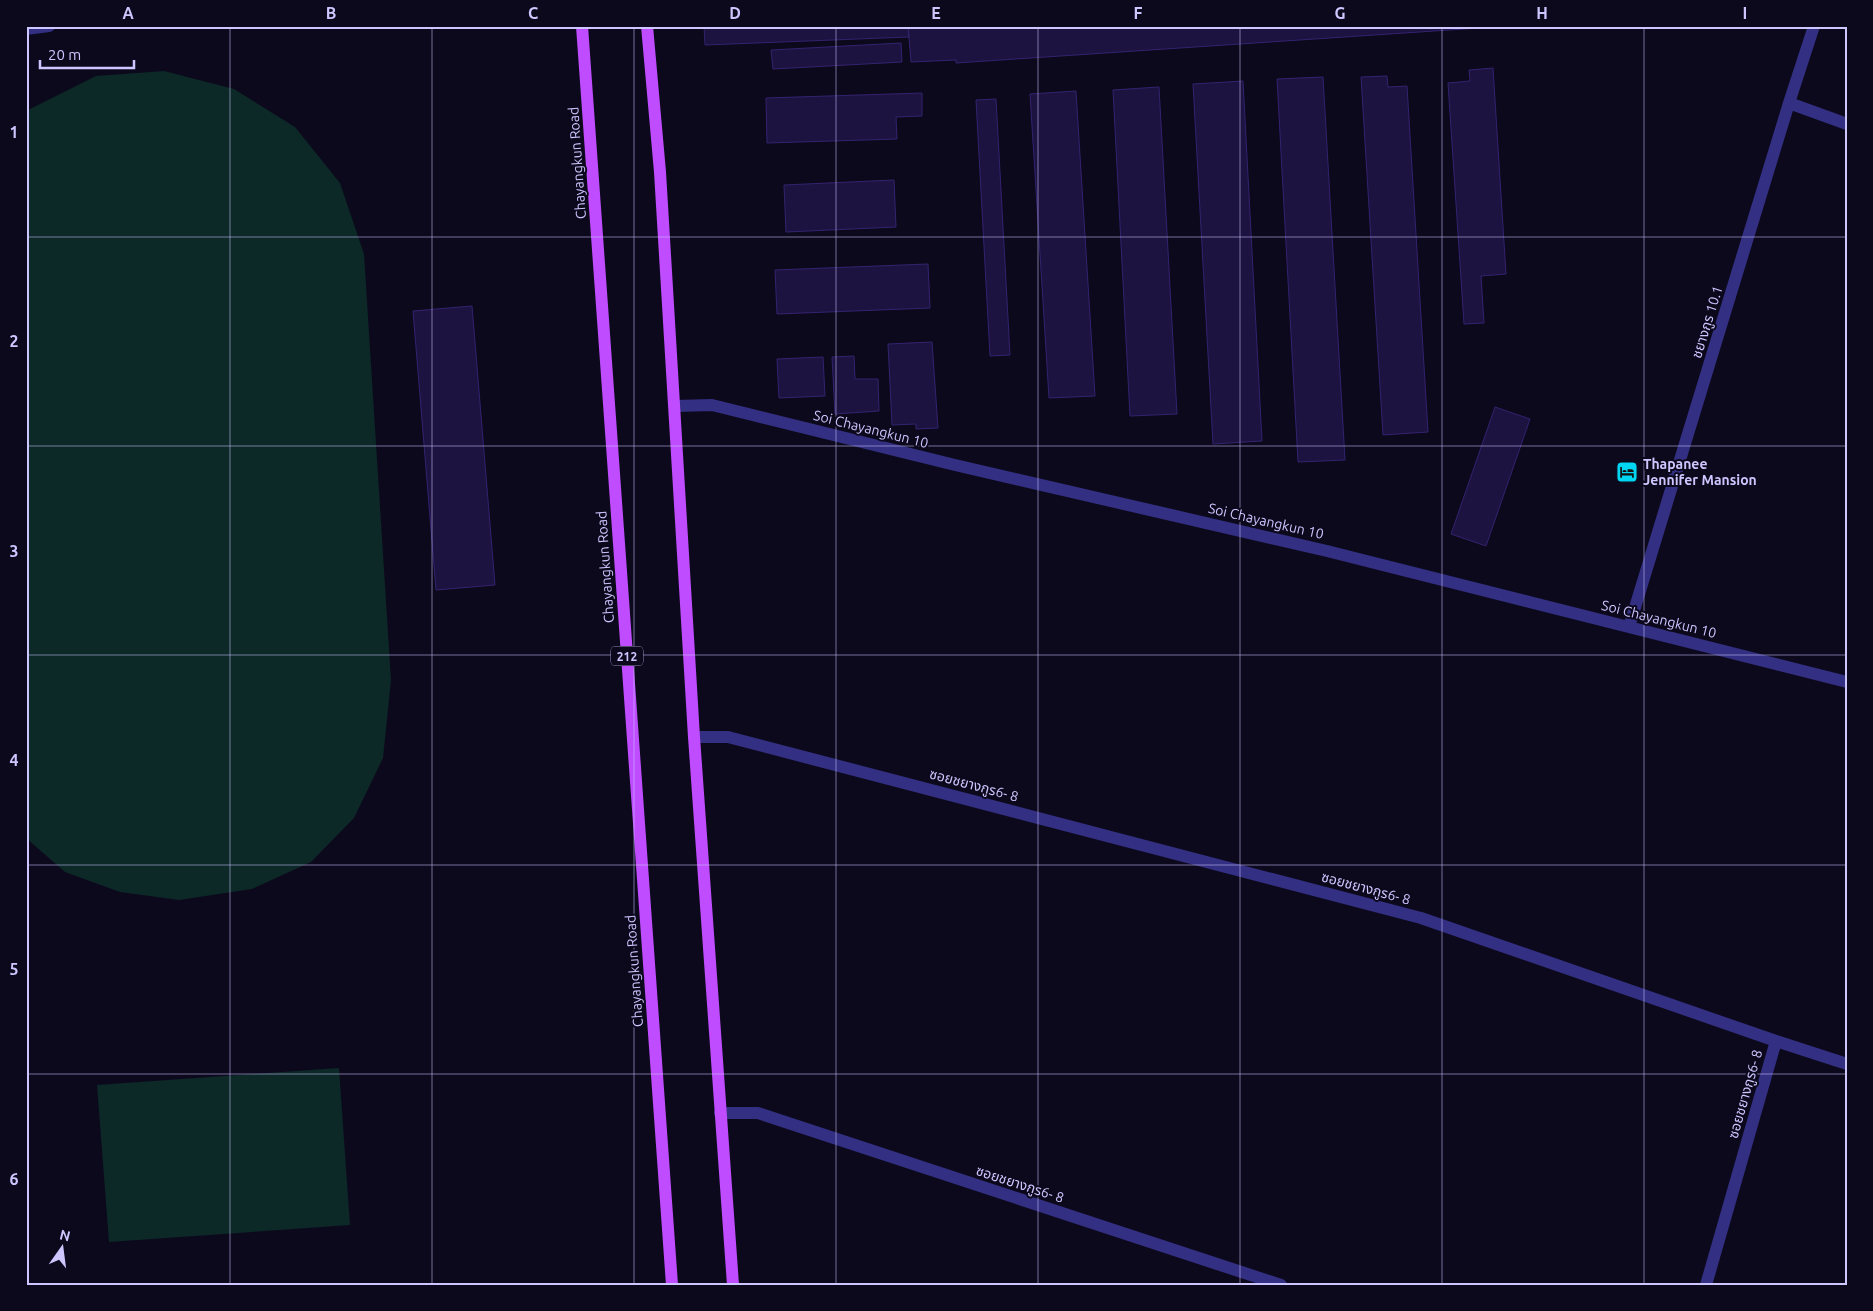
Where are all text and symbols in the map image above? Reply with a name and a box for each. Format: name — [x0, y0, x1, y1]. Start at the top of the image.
text: A — [122, 4, 134, 22]
text: B — [326, 4, 336, 22]
text: C — [528, 4, 538, 22]
text: D — [729, 4, 741, 22]
text: E — [931, 4, 941, 22]
text: F — [1134, 4, 1143, 22]
text: G — [1334, 4, 1346, 22]
text: H — [1536, 4, 1548, 22]
text: I — [1743, 4, 1747, 22]
scale bar — [40, 38, 134, 70]
text: 20 m — [48, 46, 81, 63]
street label: Chayangkun Road — [565, 106, 589, 220]
text: 1 — [9, 123, 19, 141]
street label: ชยางกูร 10.1 — [1688, 284, 1727, 360]
text: 2 — [9, 332, 19, 350]
street label: Soi Chayangkun 10 — [812, 407, 930, 451]
place label: Thapanee Jennifer Mansion — [1643, 456, 1757, 488]
hotel icon: Thapanee Jennifer Mansion — [1615, 460, 1639, 484]
street label: Soi Chayangkun 10 — [1207, 500, 1325, 542]
street label: Chayangkun Road — [593, 510, 617, 624]
text: 3 — [9, 542, 19, 560]
street label: Soi Chayangkun 10 — [1600, 597, 1718, 641]
road number: 212 — [611, 646, 643, 666]
text: 4 — [9, 751, 19, 769]
street label: ซอยชยางกูร6- 8 — [927, 765, 1020, 806]
street label: ซอยชยางกูร6- 8 — [1319, 868, 1412, 909]
street label: Chayangkun Road — [622, 914, 646, 1028]
text: 5 — [9, 960, 19, 978]
street label: ซอยชยางกูร6- 8 — [1725, 1048, 1766, 1141]
street label: ซอยชยางกูร6- 8 — [974, 1162, 1066, 1207]
text: 6 — [9, 1170, 19, 1188]
north arrow — [38, 1224, 88, 1274]
text: N — [58, 1226, 72, 1244]

